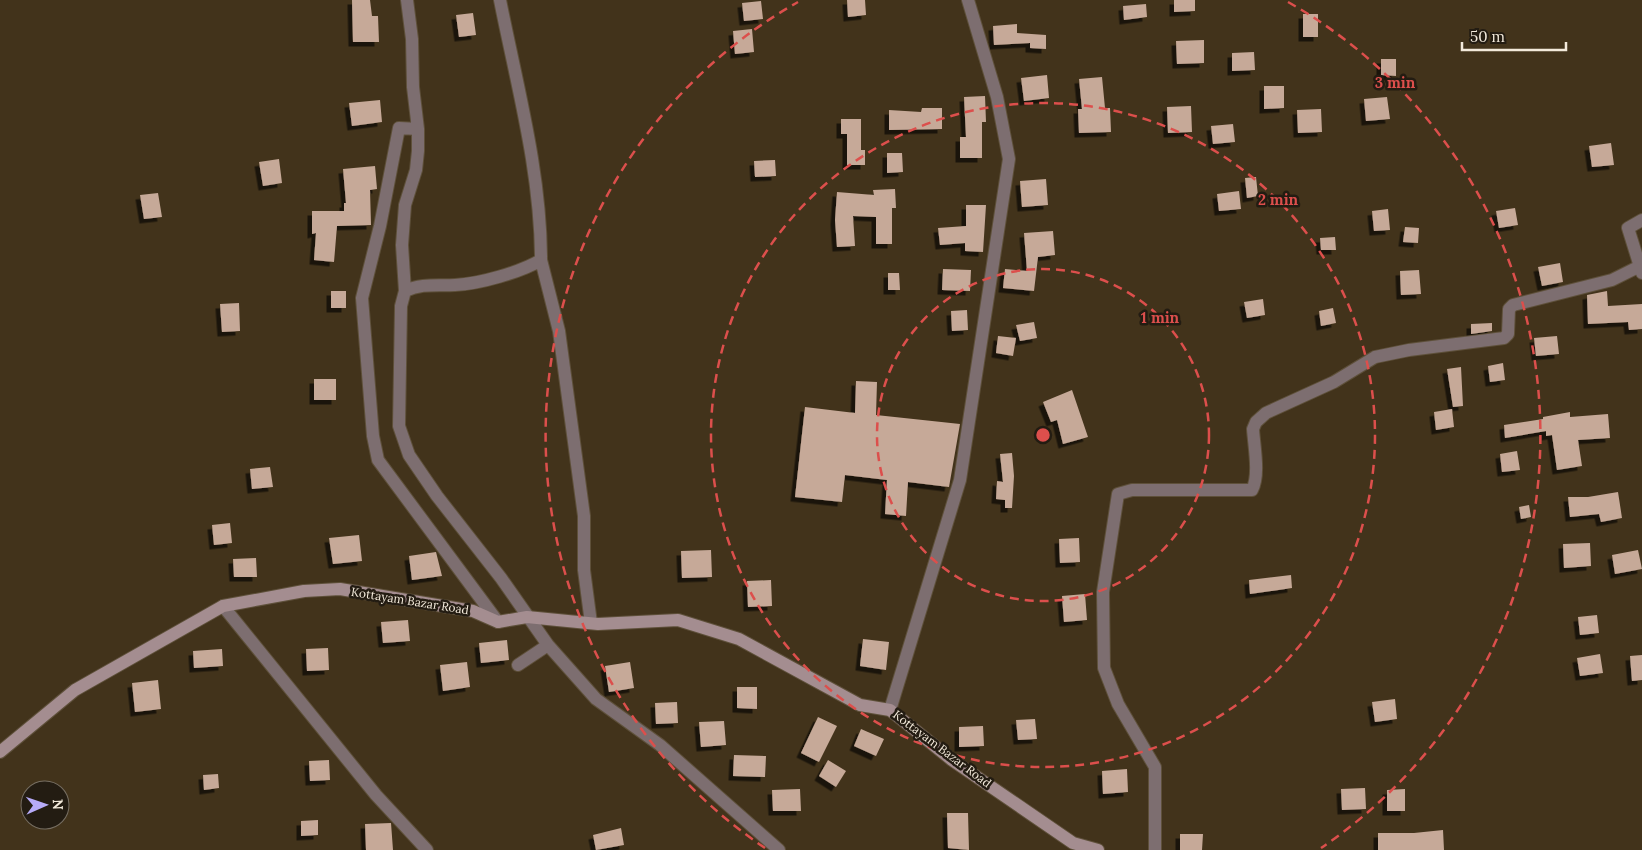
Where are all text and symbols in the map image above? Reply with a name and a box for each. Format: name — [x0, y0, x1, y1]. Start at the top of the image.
scale bar — [1462, 20, 1566, 52]
text: 50 m — [1470, 27, 1505, 46]
text: 3 min — [1375, 73, 1416, 92]
text: 2 min — [1258, 190, 1299, 209]
text: 1 min — [1141, 308, 1180, 327]
centre of rings — [1034, 426, 1052, 444]
street label: Kottayam Bazar Road — [350, 584, 470, 617]
street label: Kottayam Bazar Road — [890, 707, 994, 790]
north arrow — [20, 780, 70, 830]
text: N — [49, 799, 67, 810]

